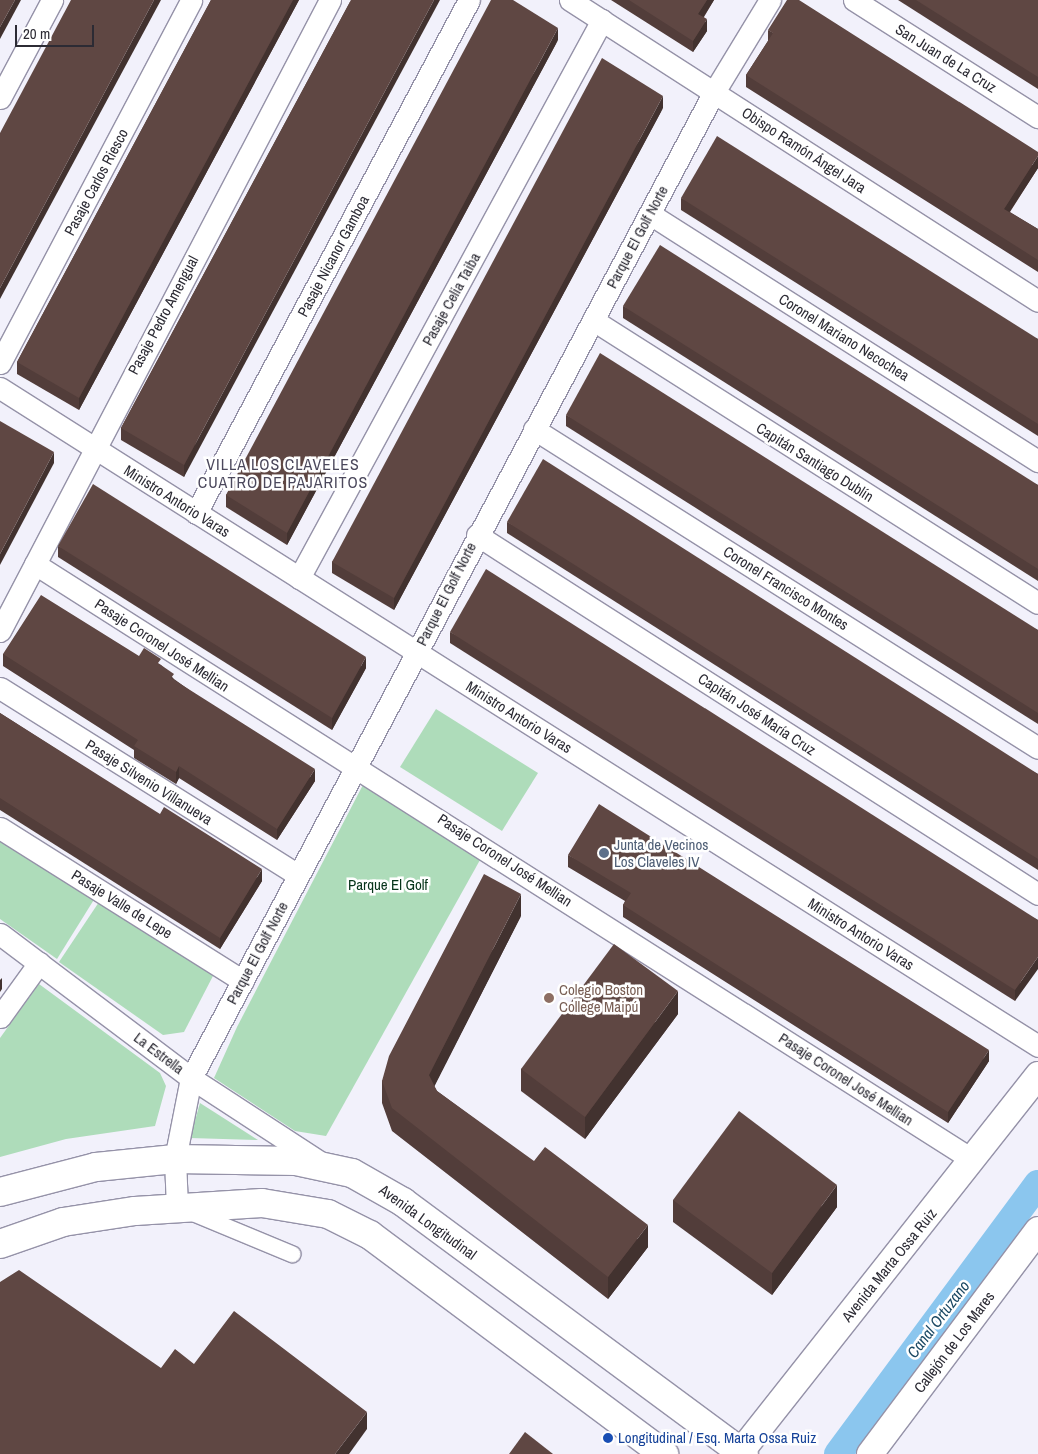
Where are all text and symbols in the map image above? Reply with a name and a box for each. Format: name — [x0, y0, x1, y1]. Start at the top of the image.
scale bar — [18, 15, 96, 47]
street label: San Juan de La Cruz — [892, 20, 1000, 96]
text: 20 m — [23, 23, 50, 44]
street label: Obispo Ramón Ángel Jara — [738, 103, 870, 197]
street label: Pasaje Carlos Riesco — [60, 126, 132, 238]
street label: Parque El Golf Norte — [602, 183, 672, 291]
street label: Pasaje Nicanor Gamboa — [293, 192, 373, 320]
street label: Pasaje Celia Taiba — [418, 249, 484, 349]
street label: Pasaje Pedro Amengual — [124, 252, 202, 378]
street label: Coronel Mariano Necochea — [775, 290, 913, 384]
street label: Capitán Santiago Dublín — [753, 419, 877, 505]
district label: VILLA LOS CLAVELES CUATRO DE PAJARITOS — [195, 454, 371, 492]
street label: Ministro Antorio Varas — [120, 461, 234, 541]
street label: Parque El Golf Norte — [412, 539, 480, 649]
street label: Coronel Francisco Montes — [720, 542, 852, 634]
street label: Pasaje Coronel José Mellian — [91, 595, 233, 695]
street label: Capitán José María Cruz — [695, 669, 819, 759]
street label: Ministro Antorio Varas — [462, 677, 576, 757]
street label: Pasaje Silvenio Villanueva — [82, 736, 216, 828]
street label: Pasaje Coronel José Mellian — [434, 810, 576, 910]
place label: Junta de Vecinos Los Claveles IV — [614, 835, 708, 870]
marker: Junta de Vecinos Los Claveles IV — [598, 847, 610, 859]
street label: Pasaje Valle de Lepe — [68, 866, 176, 942]
park label: Parque El Golf — [348, 876, 428, 894]
street label: Ministro Antorio Varas — [804, 894, 918, 974]
street label: Parque El Golf Norte — [222, 899, 292, 1007]
place label: Colegio Boston College Maipú — [559, 980, 643, 1015]
marker: Colegio Boston College Maipú — [543, 992, 555, 1004]
street label: La Estrella — [130, 1028, 188, 1078]
street label: Pasaje Coronel José Mellian — [775, 1029, 917, 1129]
street label: Avenida Longitudinal — [376, 1181, 480, 1263]
street label: Avenida Marta Ossa Ruiz — [838, 1205, 940, 1325]
water label: Canal Ortuzano — [903, 1277, 973, 1361]
street label: Callejón de Los Mares — [910, 1288, 998, 1396]
place label: Longitudinal / Esq. Marta Ossa Ruiz — [618, 1429, 816, 1447]
marker: Longitudinal / Esq. Marta Ossa Ruiz — [602, 1432, 614, 1444]

